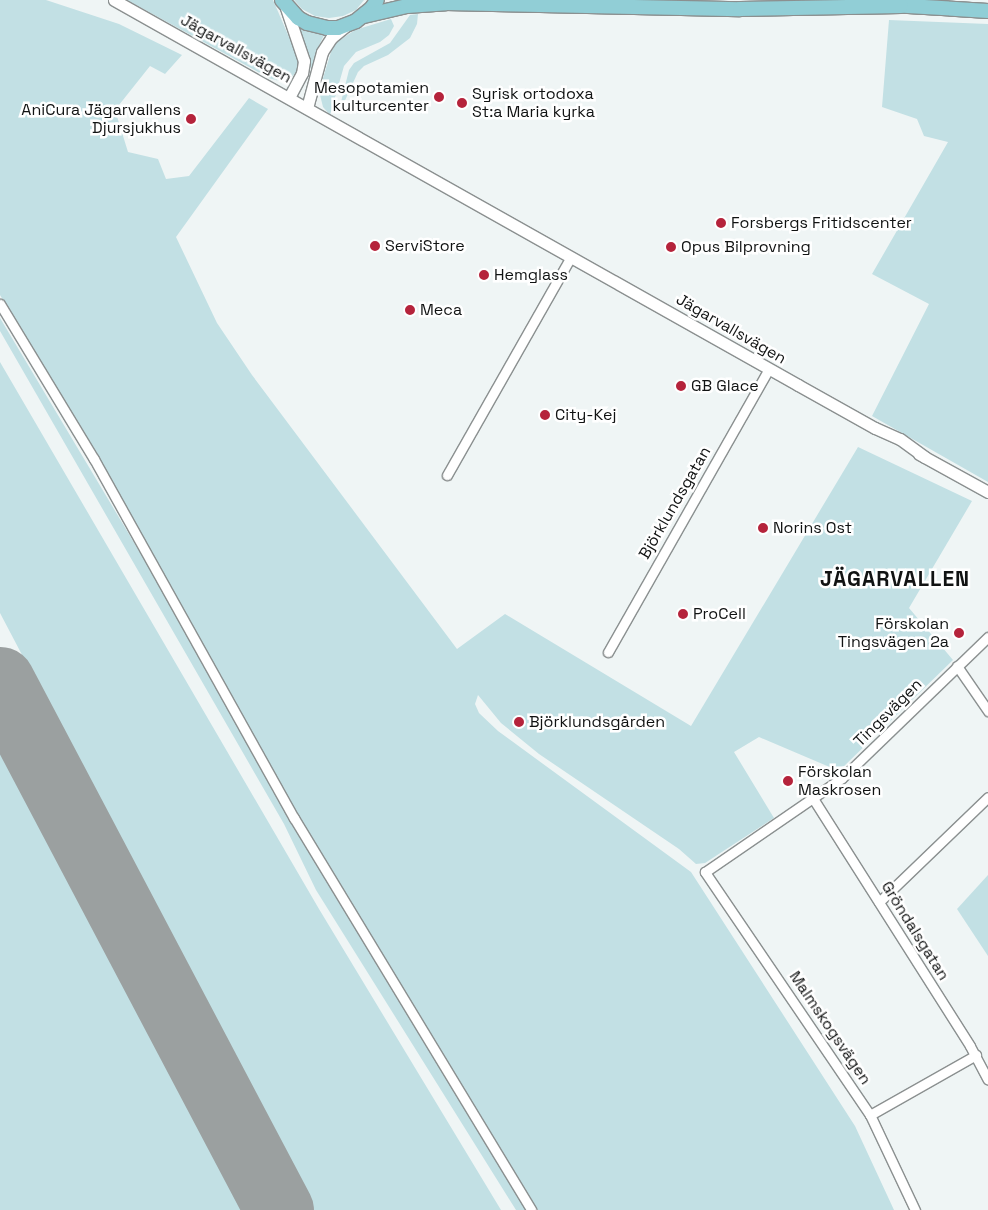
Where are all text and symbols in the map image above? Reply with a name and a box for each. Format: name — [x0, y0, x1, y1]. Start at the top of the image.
street label: Jägarvallsvägen — [177, 11, 295, 87]
place label: Mesopotamien kulturcenter — [314, 78, 429, 116]
place label: Syrisk ortodoxa St:a Maria kyrka — [472, 84, 595, 122]
marker: Mesopotamien kulturcenter — [433, 91, 445, 103]
marker: Syrisk ortodoxa St:a Maria kyrka — [456, 97, 468, 109]
place label: AniCura Jägarvallens Djursjukhus — [21, 100, 181, 138]
marker: AniCura Jägarvallens Djursjukhus — [185, 113, 197, 125]
place label: Forsbergs Fritidscenter — [731, 213, 912, 233]
marker: Forsbergs Fritidscenter — [715, 217, 727, 229]
place label: ServiStore — [385, 236, 465, 256]
place label: Opus Bilprovning — [681, 237, 811, 257]
marker: ServiStore — [369, 240, 381, 252]
marker: Opus Bilprovning — [665, 241, 677, 253]
place label: Hemglass — [494, 265, 568, 285]
marker: Hemglass — [478, 269, 490, 281]
street label: Jägarvallsvägen — [672, 290, 790, 368]
place label: Meca — [420, 300, 462, 320]
marker: Meca — [404, 304, 416, 316]
place label: GB Glace — [691, 376, 759, 396]
marker: GB Glace — [675, 380, 687, 392]
place label: City-Kej — [555, 405, 616, 425]
marker: City-Kej — [539, 409, 551, 421]
street label: Björklundsgatan — [635, 443, 715, 563]
place label: Norins Ost — [773, 518, 852, 538]
marker: Norins Ost — [757, 522, 769, 534]
district label: JÄGARVALLEN — [819, 566, 971, 592]
place label: ProCell — [693, 604, 746, 624]
marker: ProCell — [677, 608, 689, 620]
place label: Förskolan Tingsvägen 2a — [838, 614, 949, 652]
marker: Förskolan Tingsvägen 2a — [953, 627, 965, 639]
street label: Tingsvägen — [850, 675, 926, 751]
place label: Björklundsgården — [529, 712, 665, 732]
marker: Björklundsgården — [513, 716, 525, 728]
place label: Förskolan Maskrosen — [798, 762, 881, 800]
marker: Förskolan Maskrosen — [782, 775, 794, 787]
street label: Gröndalsgatan — [877, 878, 953, 984]
street label: Malmskogsvägen — [785, 968, 875, 1088]

